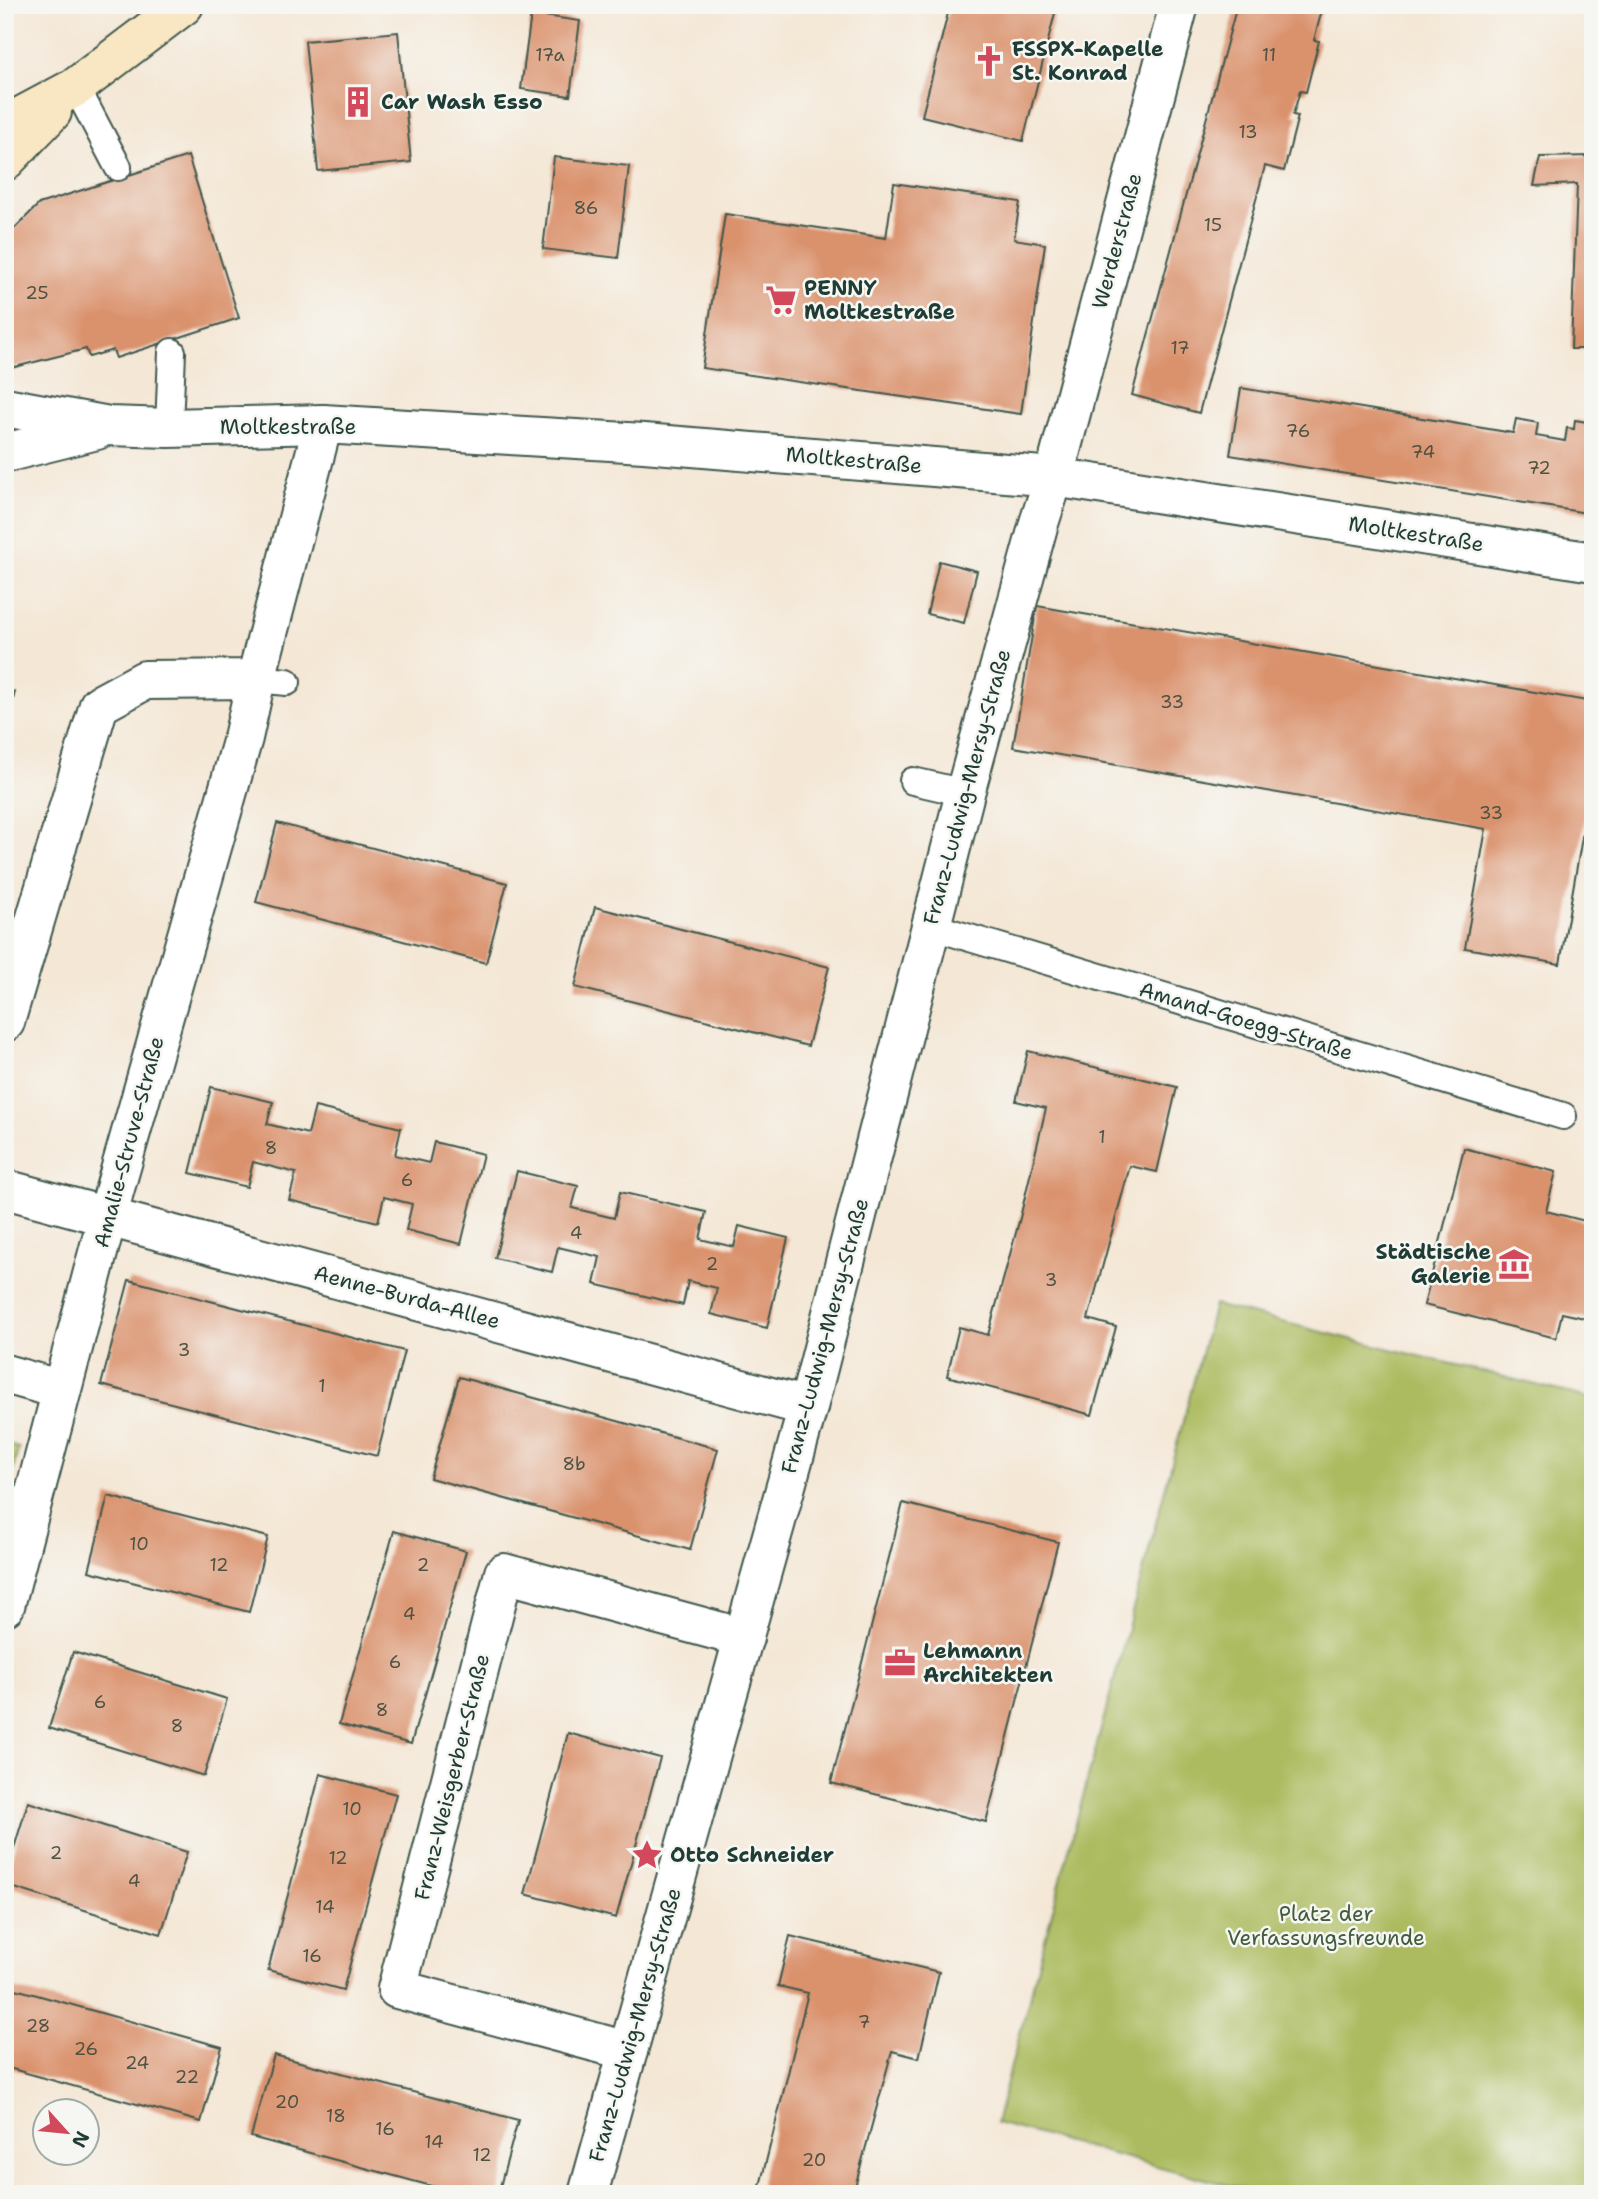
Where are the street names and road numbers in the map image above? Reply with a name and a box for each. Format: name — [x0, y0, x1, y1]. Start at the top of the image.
street label: Werderstraße — [1085, 170, 1149, 312]
street label: Moltkestraße — [220, 413, 356, 441]
street label: Moltkestraße — [785, 440, 923, 480]
street label: Moltkestraße — [1346, 509, 1486, 559]
street label: Franz-Ludwig-Mersy-Straße — [917, 646, 1017, 928]
street label: Amand-Goegg-Straße — [1136, 975, 1356, 1067]
street label: Amalie-Struve-Straße — [87, 1033, 171, 1251]
street label: Franz-Ludwig-Mersy-Straße — [775, 1195, 875, 1477]
street label: Aenne-Burda-Allee — [311, 1259, 503, 1335]
street label: Franz-Weisgerber-Straße — [408, 1651, 496, 1903]
street label: Franz-Ludwig-Mersy-Straße — [582, 1884, 688, 2166]

